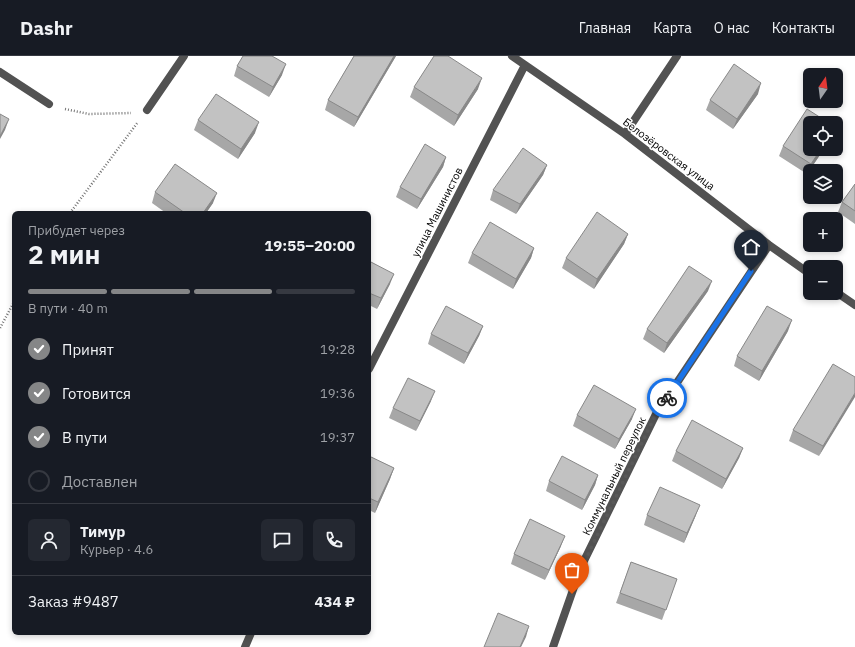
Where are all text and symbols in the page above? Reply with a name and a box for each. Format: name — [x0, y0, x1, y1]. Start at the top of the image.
text: Dashr — [20, 16, 73, 40]
text: Главная — [579, 19, 631, 37]
text: Карта — [653, 19, 692, 37]
text: О нас — [714, 19, 750, 37]
text: Контакты — [772, 19, 835, 37]
north arrow — [803, 68, 843, 108]
map controls — [803, 68, 843, 300]
street label: Белозёровская улица — [620, 115, 718, 193]
button: locate — [803, 116, 843, 156]
button: layers — [803, 164, 843, 204]
street label: улица Машинистов — [408, 165, 466, 259]
button: + — [803, 212, 843, 252]
text: Прибудет через — [28, 222, 125, 239]
pin — [734, 230, 768, 271]
text: 19:55–20:00 — [264, 236, 355, 255]
icon: home — [740, 236, 762, 258]
text: 2 мин — [28, 237, 100, 271]
button: − — [803, 260, 843, 300]
text: В пути · 40 m — [28, 300, 108, 317]
icon: check — [28, 338, 50, 360]
text: Принят — [62, 340, 114, 359]
text: 19:28 — [320, 341, 355, 358]
courier — [647, 378, 687, 418]
icon: check — [28, 382, 50, 404]
text: Готовится — [62, 384, 131, 403]
text: 19:36 — [320, 385, 355, 402]
icon: bike — [656, 387, 678, 409]
street label: Коммунальный переулок — [579, 414, 649, 538]
icon: check — [28, 426, 50, 448]
text: В пути — [62, 428, 107, 447]
text: 19:37 — [320, 429, 355, 446]
text: Доставлен — [62, 472, 138, 491]
button: person — [28, 519, 70, 561]
button: chat — [261, 519, 303, 561]
button: phone — [313, 519, 355, 561]
text: Тимур — [80, 522, 125, 541]
text: Курьер · 4.6 — [80, 541, 153, 558]
pin — [555, 553, 589, 594]
icon: bag — [561, 559, 583, 581]
text: Заказ #9487 — [28, 592, 119, 611]
text: 434 ₽ — [315, 592, 355, 611]

